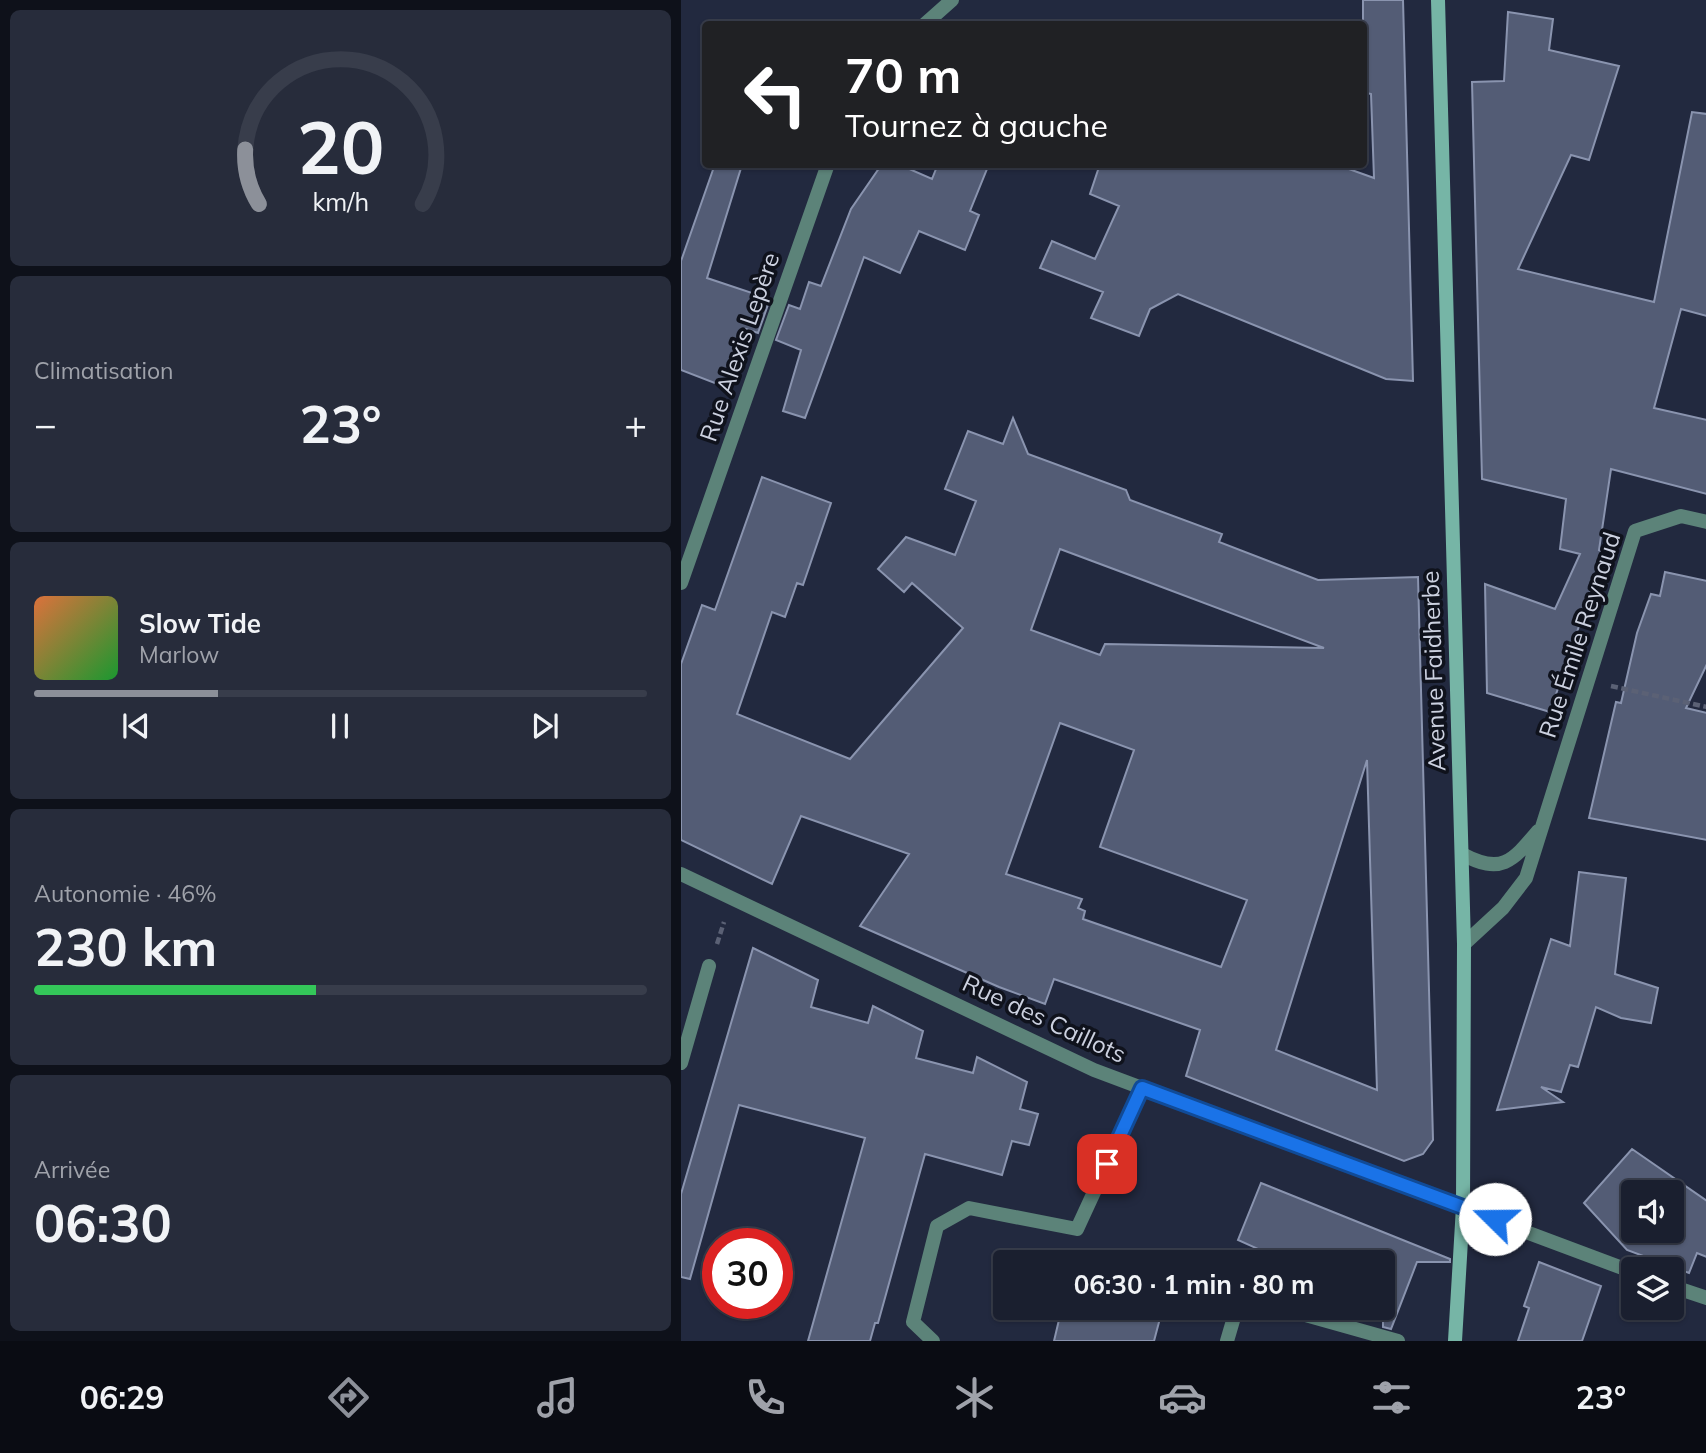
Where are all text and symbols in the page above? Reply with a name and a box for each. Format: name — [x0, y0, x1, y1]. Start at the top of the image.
text: 70 m — [845, 44, 961, 105]
icon: left — [730, 49, 821, 140]
text: 20 — [297, 101, 384, 192]
text: Tournez à gauche — [845, 105, 1108, 145]
text: km/h — [312, 186, 369, 217]
street label: Rue Alexis Lepère — [693, 248, 785, 445]
text: Climatisation — [34, 356, 174, 385]
text: 23° — [299, 391, 382, 456]
text: − — [34, 400, 57, 448]
text: + — [624, 400, 647, 448]
street label: Rue Émile Reynaud — [1532, 528, 1626, 741]
street label: Avenue Faidherbe — [1415, 570, 1451, 772]
text: Slow Tide — [139, 607, 261, 640]
text: Marlow — [139, 640, 219, 669]
icon: previous — [117, 707, 155, 745]
icon: pause — [321, 707, 359, 745]
icon: next — [526, 707, 564, 745]
text: Autonomie · 46% — [34, 879, 217, 908]
text: 230 km — [34, 914, 217, 979]
street label: Rue des Caillots — [958, 967, 1131, 1069]
pin — [1077, 1134, 1137, 1194]
icon: arrive — [1088, 1145, 1126, 1183]
text: Arrivée — [34, 1155, 110, 1184]
map controls — [1621, 1180, 1684, 1320]
button: sound — [1621, 1180, 1684, 1243]
position arrow — [1458, 1182, 1532, 1256]
text: 06:30 — [34, 1190, 172, 1255]
speed limit sign: 30 — [702, 1228, 793, 1319]
button: layers — [1621, 1257, 1684, 1320]
text: 06:30 · 1 min · 80 m — [1074, 1268, 1314, 1301]
icon: directions — [324, 1373, 373, 1422]
icon: music — [533, 1373, 582, 1422]
icon: phone — [741, 1373, 790, 1422]
icon: climate — [950, 1373, 999, 1422]
icon: car — [1158, 1373, 1207, 1422]
icon: filters — [1367, 1373, 1416, 1422]
text: 06:29 — [80, 1377, 165, 1417]
text: 23° — [1576, 1377, 1626, 1417]

